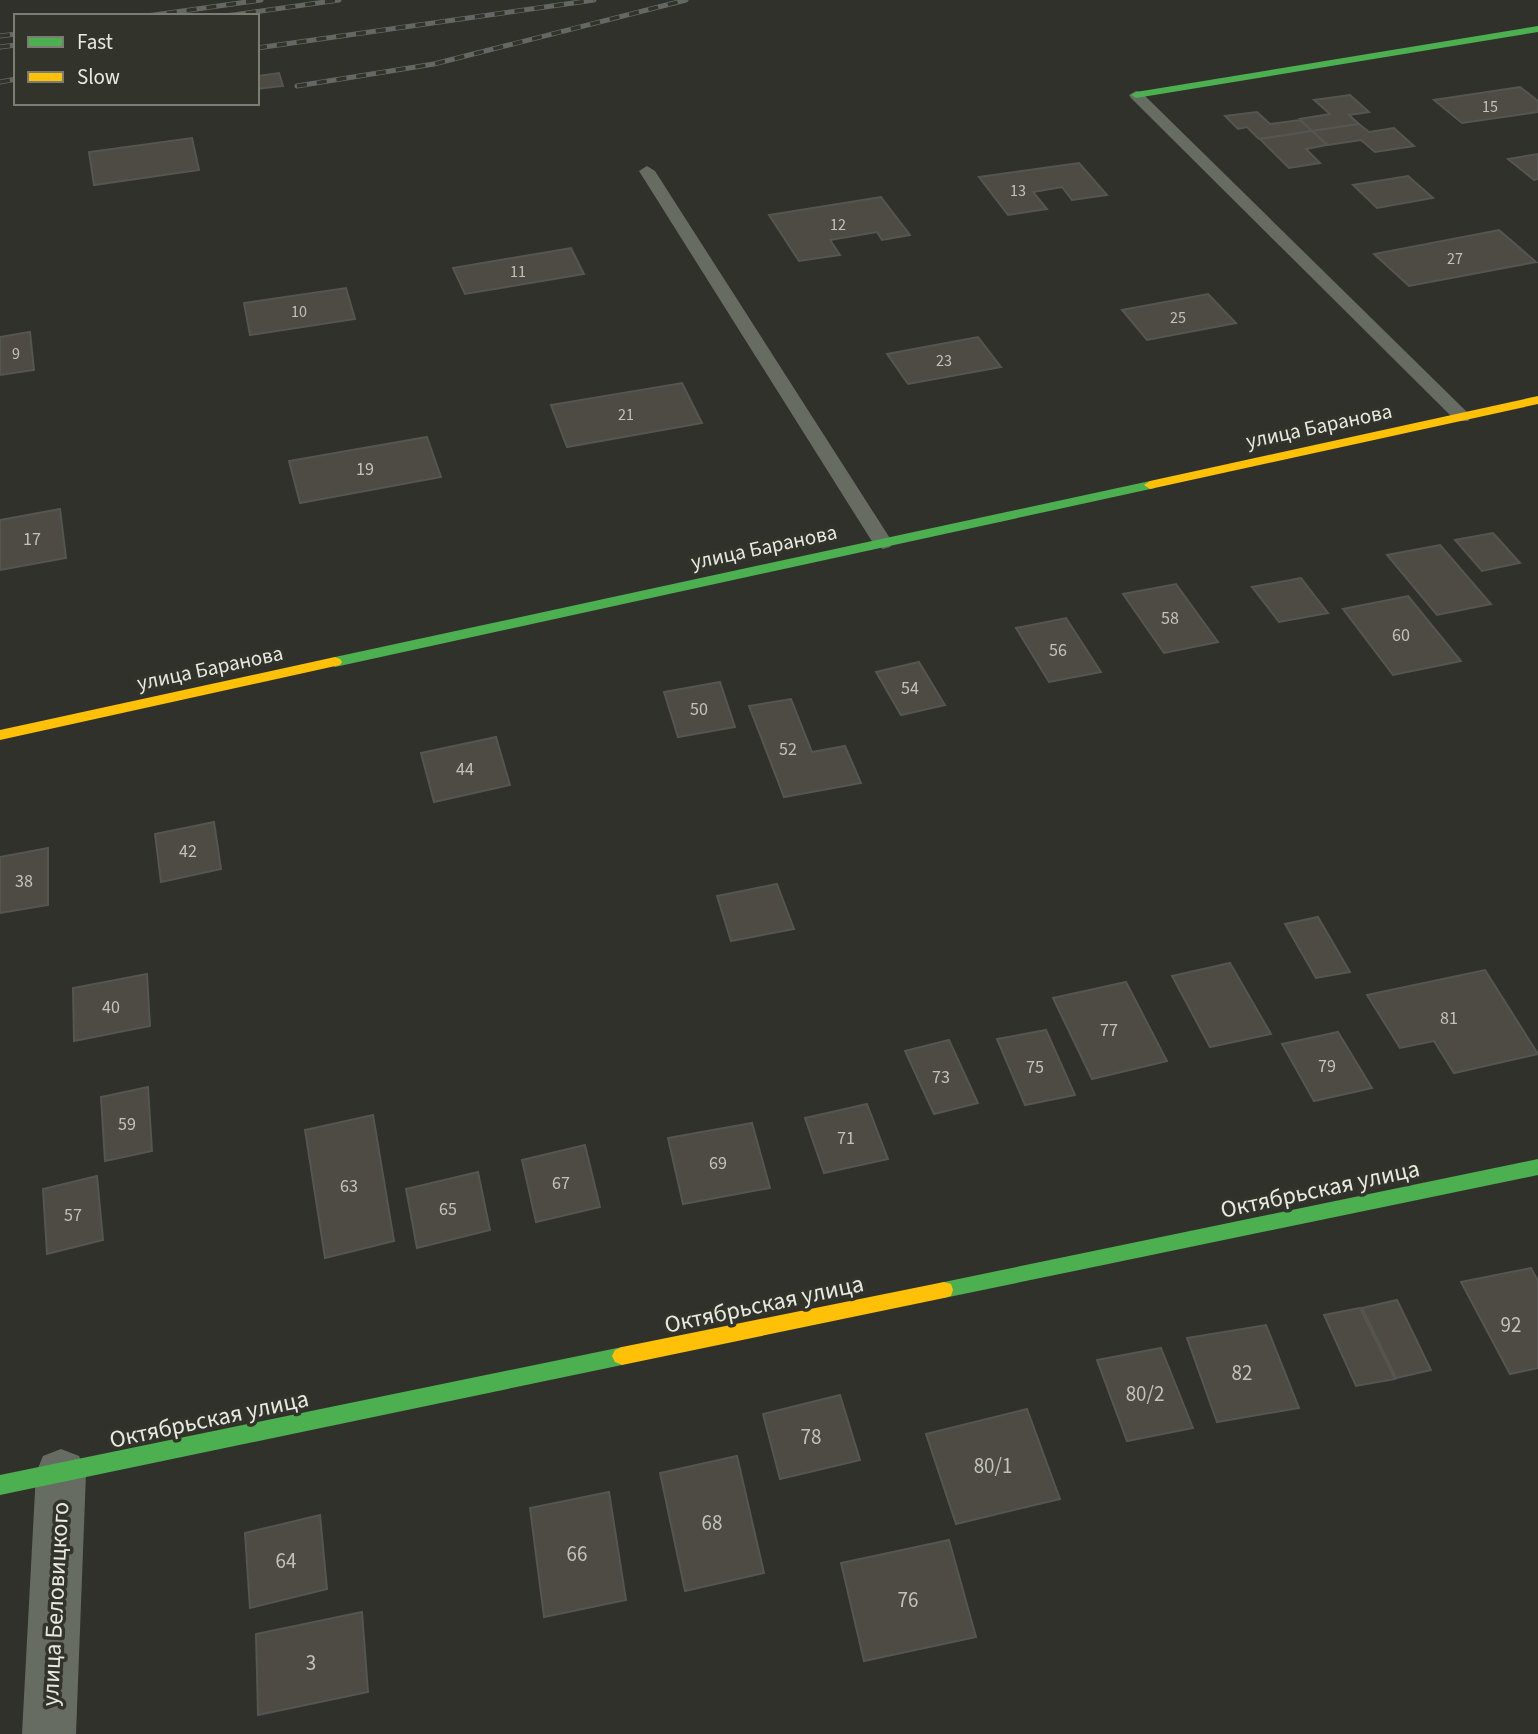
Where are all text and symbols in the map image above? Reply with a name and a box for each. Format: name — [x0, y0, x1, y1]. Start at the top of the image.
legend — [14, 14, 259, 105]
text: Fast — [77, 27, 113, 57]
text: Slow — [77, 62, 120, 92]
house number: 15 — [1482, 96, 1498, 118]
house number: 13 — [1010, 180, 1026, 202]
house number: 12 — [830, 214, 846, 236]
house number: 27 — [1447, 248, 1463, 270]
house number: 11 — [510, 261, 526, 283]
house number: 10 — [291, 301, 307, 323]
house number: 25 — [1170, 307, 1186, 329]
house number: 9 — [12, 343, 20, 365]
house number: 23 — [936, 350, 952, 372]
street label: улица Баранова — [1243, 396, 1395, 456]
house number: 21 — [618, 404, 634, 426]
house number: 19 — [356, 457, 374, 482]
street label: улица Баранова — [688, 517, 840, 577]
house number: 17 — [23, 527, 41, 552]
house number: 58 — [1161, 606, 1179, 631]
house number: 60 — [1392, 623, 1410, 648]
street label: улица Баранова — [134, 638, 286, 698]
house number: 56 — [1049, 638, 1067, 663]
house number: 54 — [901, 676, 919, 701]
house number: 50 — [690, 697, 708, 722]
house number: 52 — [779, 737, 797, 762]
house number: 44 — [456, 757, 474, 782]
house number: 42 — [179, 839, 197, 864]
house number: 38 — [15, 869, 33, 894]
house number: 40 — [102, 995, 120, 1020]
house number: 81 — [1440, 1006, 1458, 1031]
house number: 77 — [1100, 1018, 1118, 1043]
house number: 79 — [1318, 1054, 1336, 1079]
house number: 75 — [1026, 1055, 1044, 1080]
house number: 73 — [932, 1065, 950, 1090]
house number: 59 — [118, 1112, 136, 1137]
house number: 71 — [837, 1126, 855, 1151]
house number: 69 — [709, 1151, 727, 1176]
street label: Октябрьская улица — [1217, 1151, 1423, 1228]
house number: 67 — [552, 1171, 570, 1196]
house number: 63 — [340, 1174, 358, 1199]
house number: 65 — [439, 1197, 457, 1222]
house number: 57 — [64, 1203, 82, 1228]
street label: Октябрьская улица — [661, 1266, 867, 1343]
house number: 92 — [1501, 1310, 1521, 1340]
house number: 82 — [1232, 1358, 1252, 1388]
house number: 80/2 — [1126, 1379, 1164, 1409]
street label: Октябрьская улица — [106, 1381, 312, 1458]
house number: 78 — [801, 1422, 821, 1452]
house number: 80/1 — [974, 1451, 1012, 1481]
street label: улица Беловицкого — [33, 1501, 78, 1707]
house number: 68 — [702, 1508, 722, 1538]
house number: 66 — [567, 1539, 587, 1569]
house number: 64 — [276, 1546, 296, 1576]
house number: 76 — [898, 1585, 918, 1615]
house number: 3 — [306, 1648, 316, 1678]

